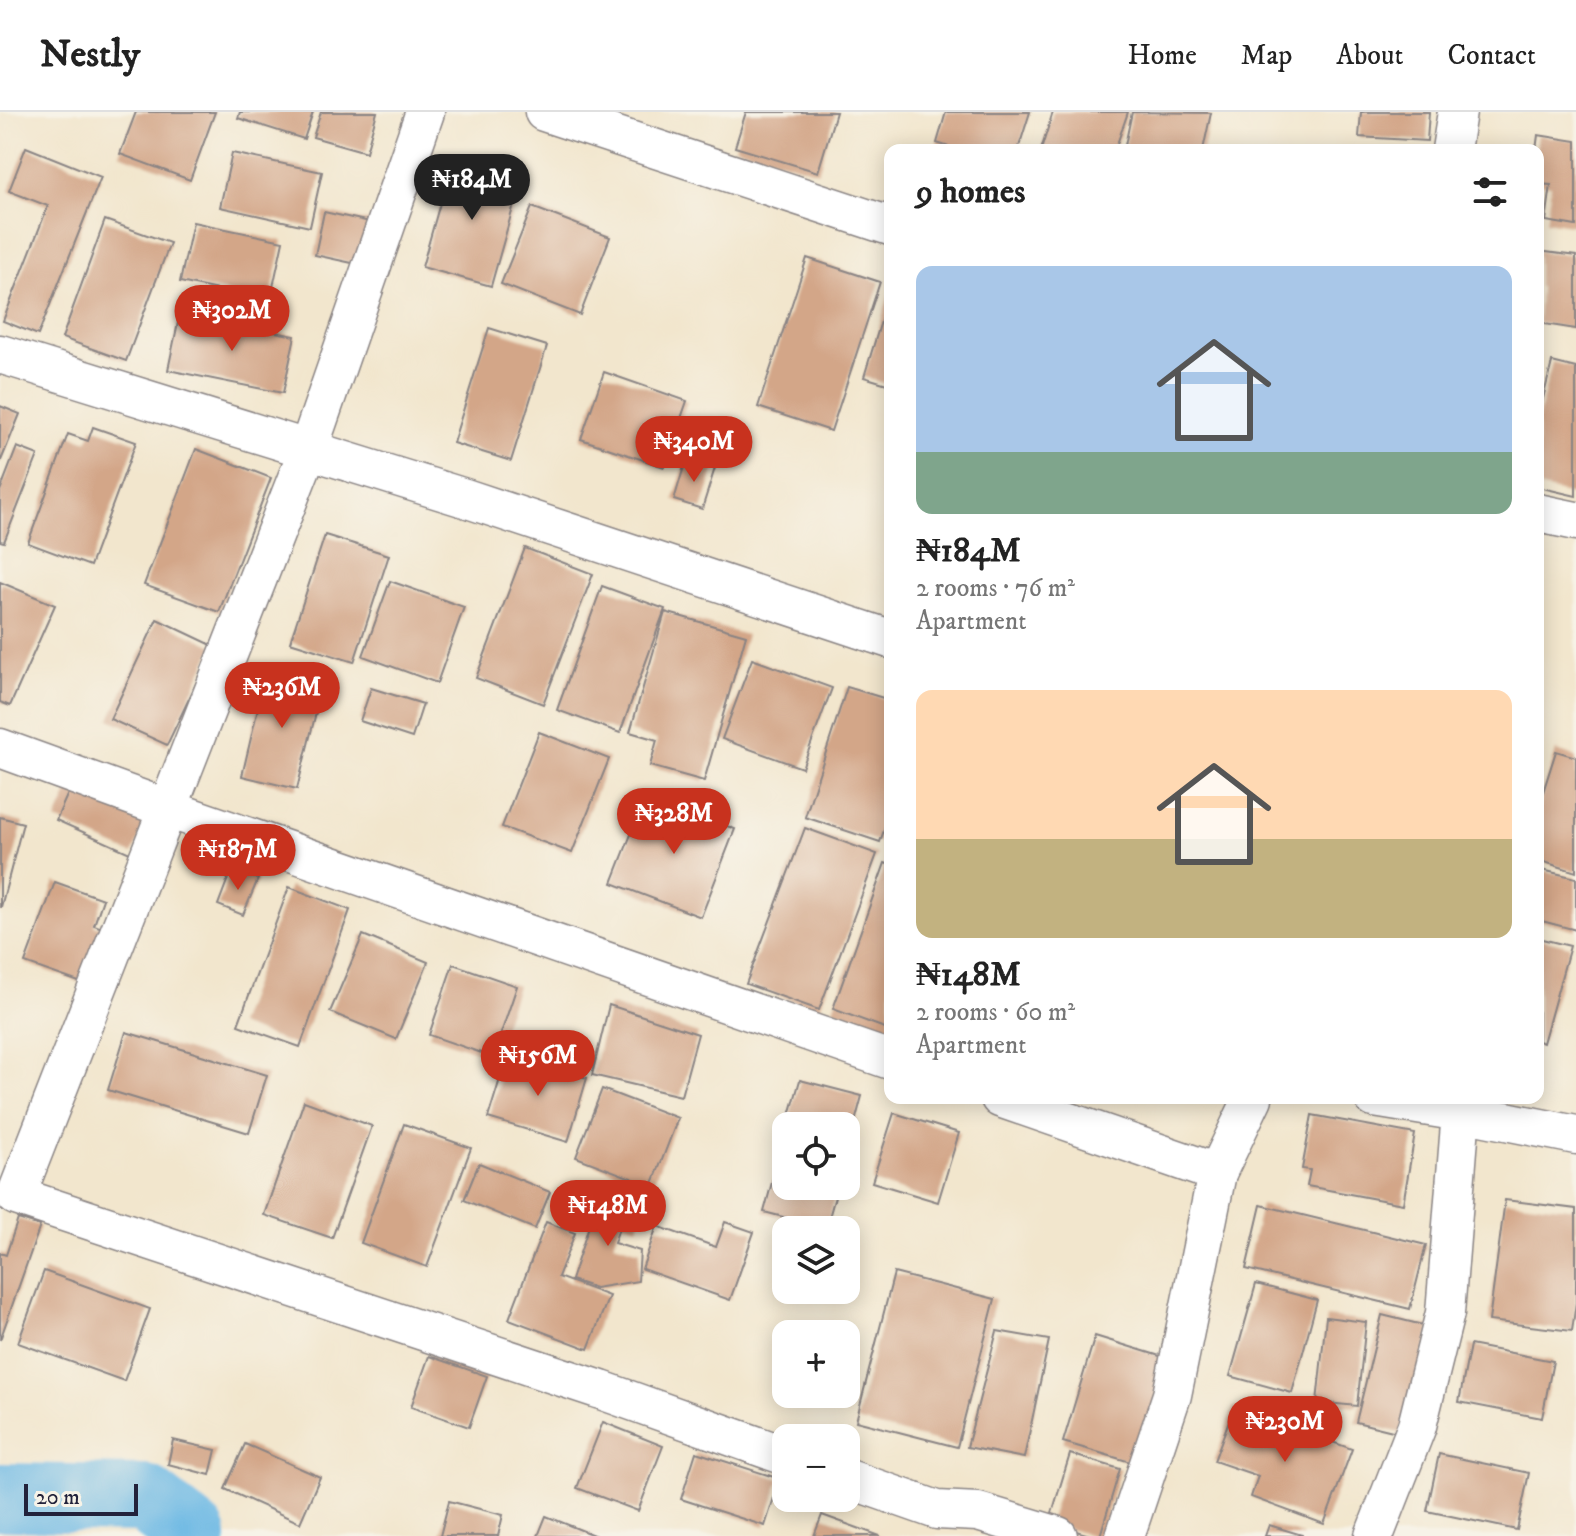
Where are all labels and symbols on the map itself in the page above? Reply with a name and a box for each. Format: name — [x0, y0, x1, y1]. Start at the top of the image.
pin: ₦184M — [416, 154, 528, 222]
pin: ₦302M — [176, 285, 288, 353]
pin: ₦340M — [638, 416, 750, 484]
pin: ₦236M — [226, 662, 338, 730]
pin: ₦328M — [618, 788, 730, 856]
pin: ₦187M — [182, 824, 294, 892]
pin: ₦156M — [482, 1030, 594, 1098]
pin: ₦148M — [552, 1180, 664, 1248]
pin: ₦230M — [1229, 1396, 1341, 1464]
scale bar — [24, 1480, 138, 1516]

